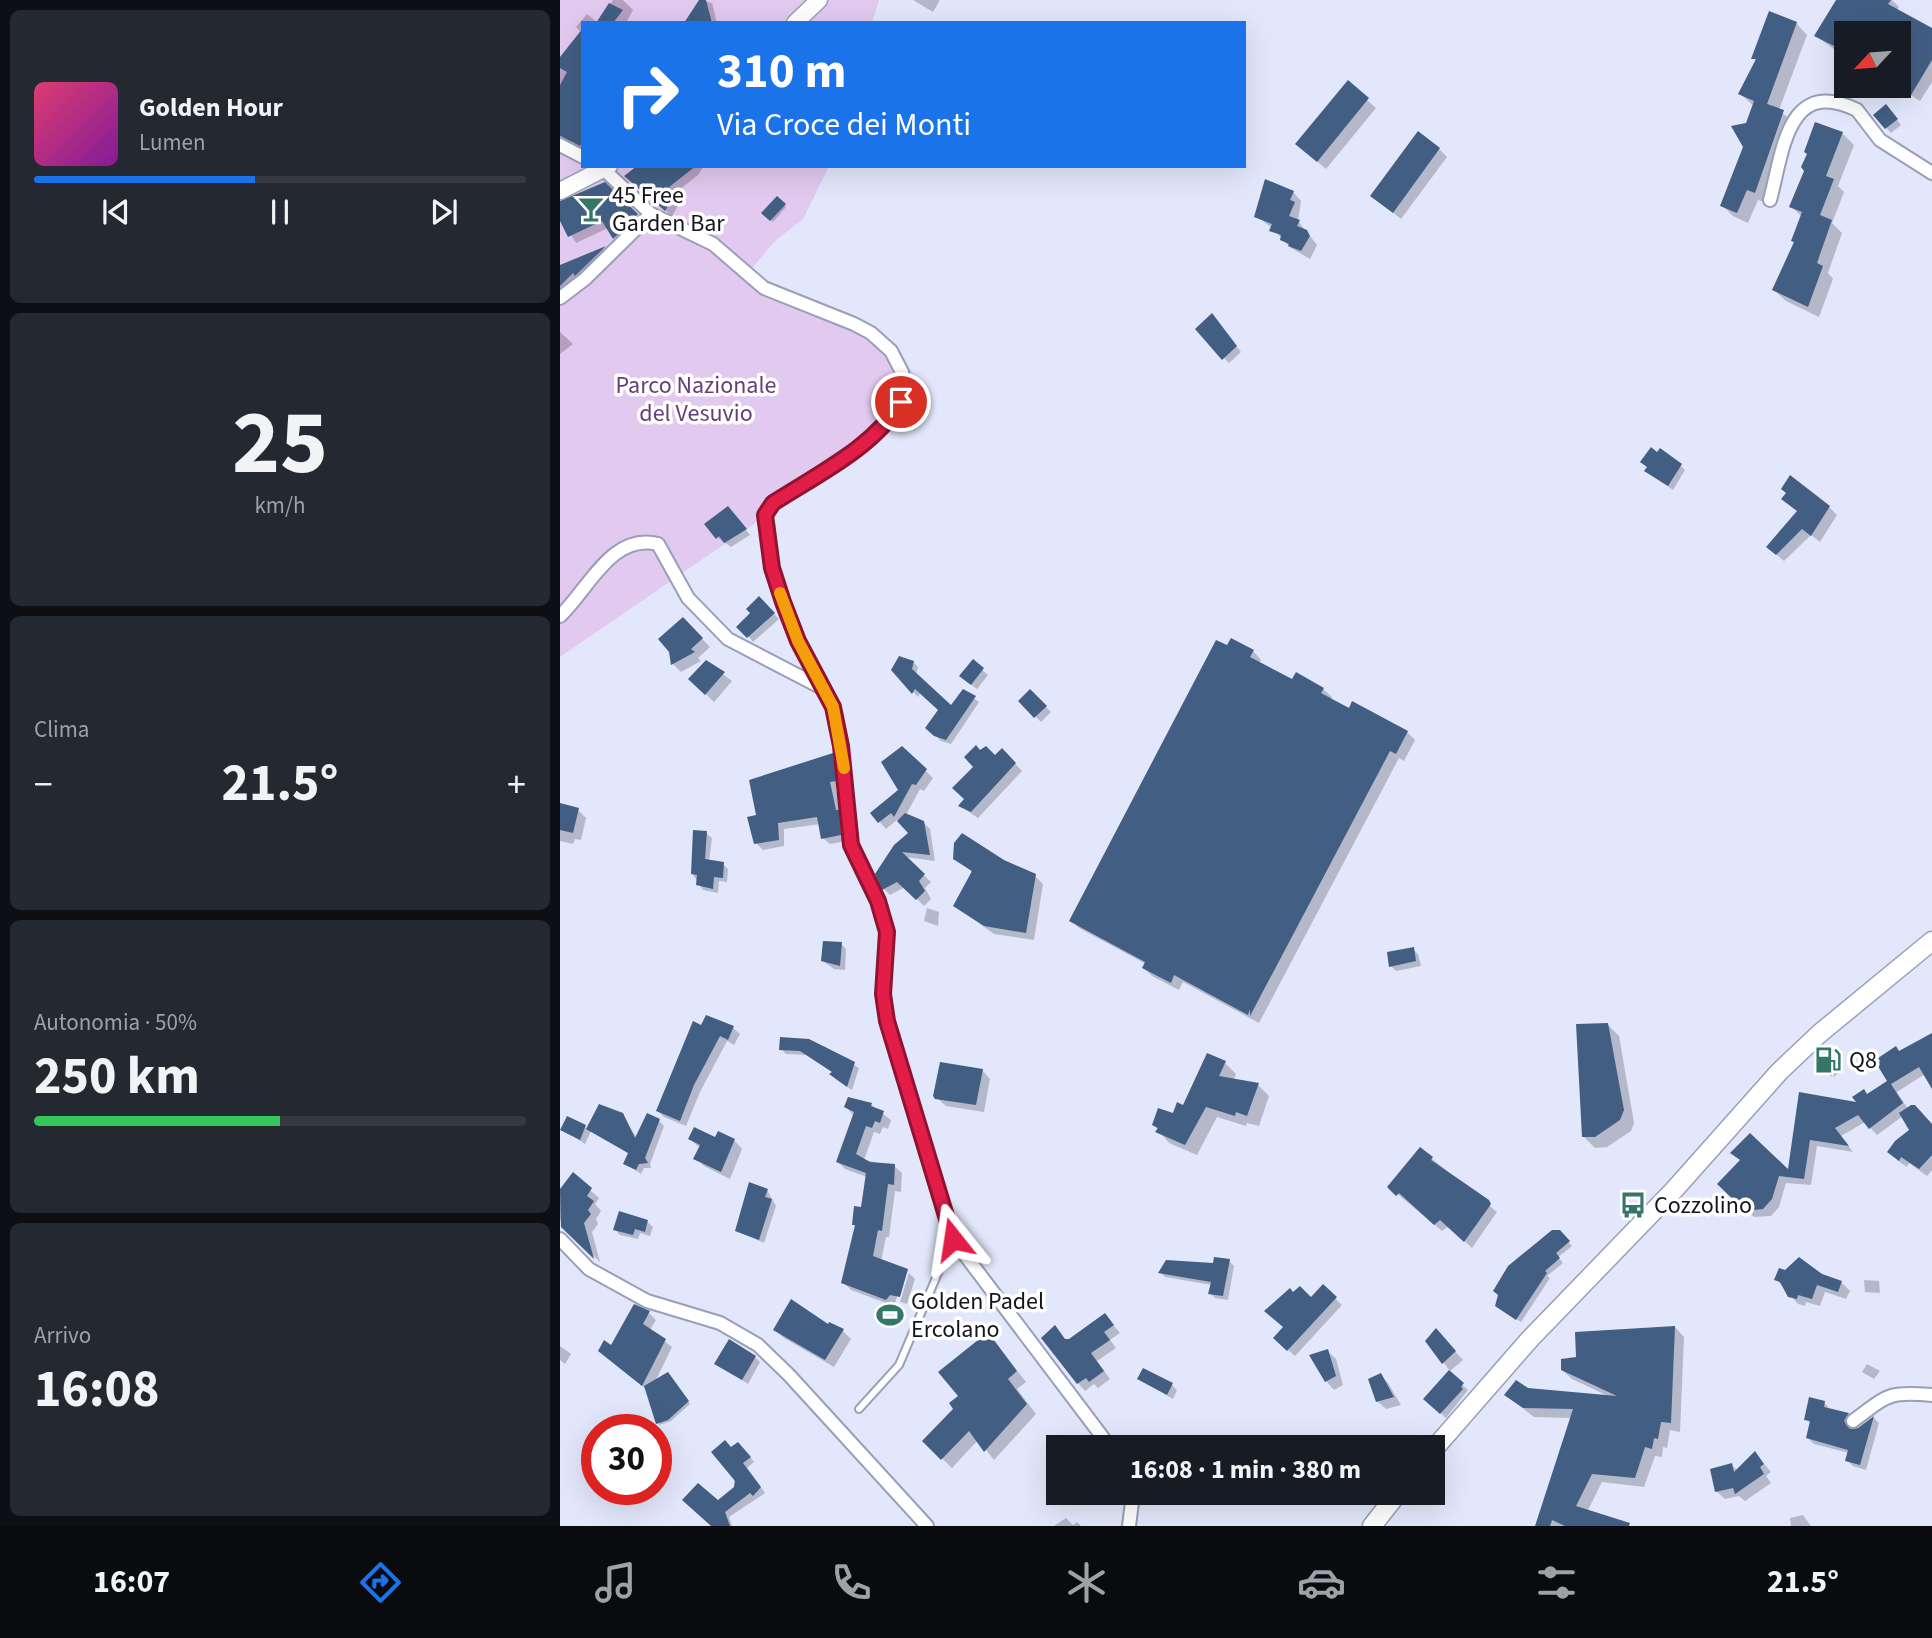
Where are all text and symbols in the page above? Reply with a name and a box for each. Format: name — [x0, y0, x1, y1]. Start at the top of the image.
north arrow — [1834, 21, 1911, 98]
map controls — [1834, 21, 1911, 98]
text: 310 m — [717, 37, 846, 107]
icon: right — [602, 49, 693, 140]
text: Golden Hour — [139, 89, 283, 126]
text: Via Croce dei Monti — [717, 102, 971, 148]
text: Lumen — [139, 126, 206, 159]
place label: 45 Free Garden Bar — [612, 178, 725, 241]
icon: previous — [97, 193, 135, 231]
icon: pause — [261, 193, 299, 231]
icon: next — [425, 193, 463, 231]
bar icon: 45 Free Garden Bar — [576, 194, 606, 224]
park label: Parco Nazionale del Vesuvio — [616, 368, 776, 431]
pin — [871, 372, 931, 432]
text: 25 — [232, 379, 328, 508]
icon: arrive — [882, 383, 920, 421]
text: km/h — [254, 489, 306, 522]
text: Clima — [34, 713, 89, 746]
text: 21.5° — [222, 747, 338, 821]
text: − — [34, 758, 53, 812]
text: + — [507, 758, 526, 812]
text: Autonomia · 50% — [34, 1006, 197, 1039]
text: 250 km — [34, 1040, 200, 1114]
place label: Q8 — [1849, 1043, 1877, 1078]
fuel station icon: Q8 — [1813, 1045, 1843, 1075]
place label: Cozzolino — [1654, 1188, 1752, 1223]
bus stop icon: Cozzolino — [1618, 1190, 1648, 1220]
position arrow — [916, 1202, 990, 1276]
place label: Golden Padel Ercolano — [911, 1284, 1044, 1347]
sports icon: Golden Padel Ercolano — [875, 1300, 905, 1330]
text: Arrivo — [34, 1319, 91, 1352]
text: 16:08 — [34, 1353, 159, 1427]
speed limit sign: 30 — [581, 1414, 672, 1505]
text: 16:08 · 1 min · 380 m — [1130, 1451, 1361, 1488]
icon: directions — [356, 1558, 405, 1607]
icon: music — [591, 1558, 640, 1607]
icon: phone — [827, 1558, 876, 1607]
icon: climate — [1062, 1558, 1111, 1607]
icon: car — [1297, 1558, 1346, 1607]
icon: filters — [1532, 1558, 1581, 1607]
text: 16:07 — [93, 1559, 170, 1605]
text: 21.5° — [1767, 1559, 1839, 1605]

